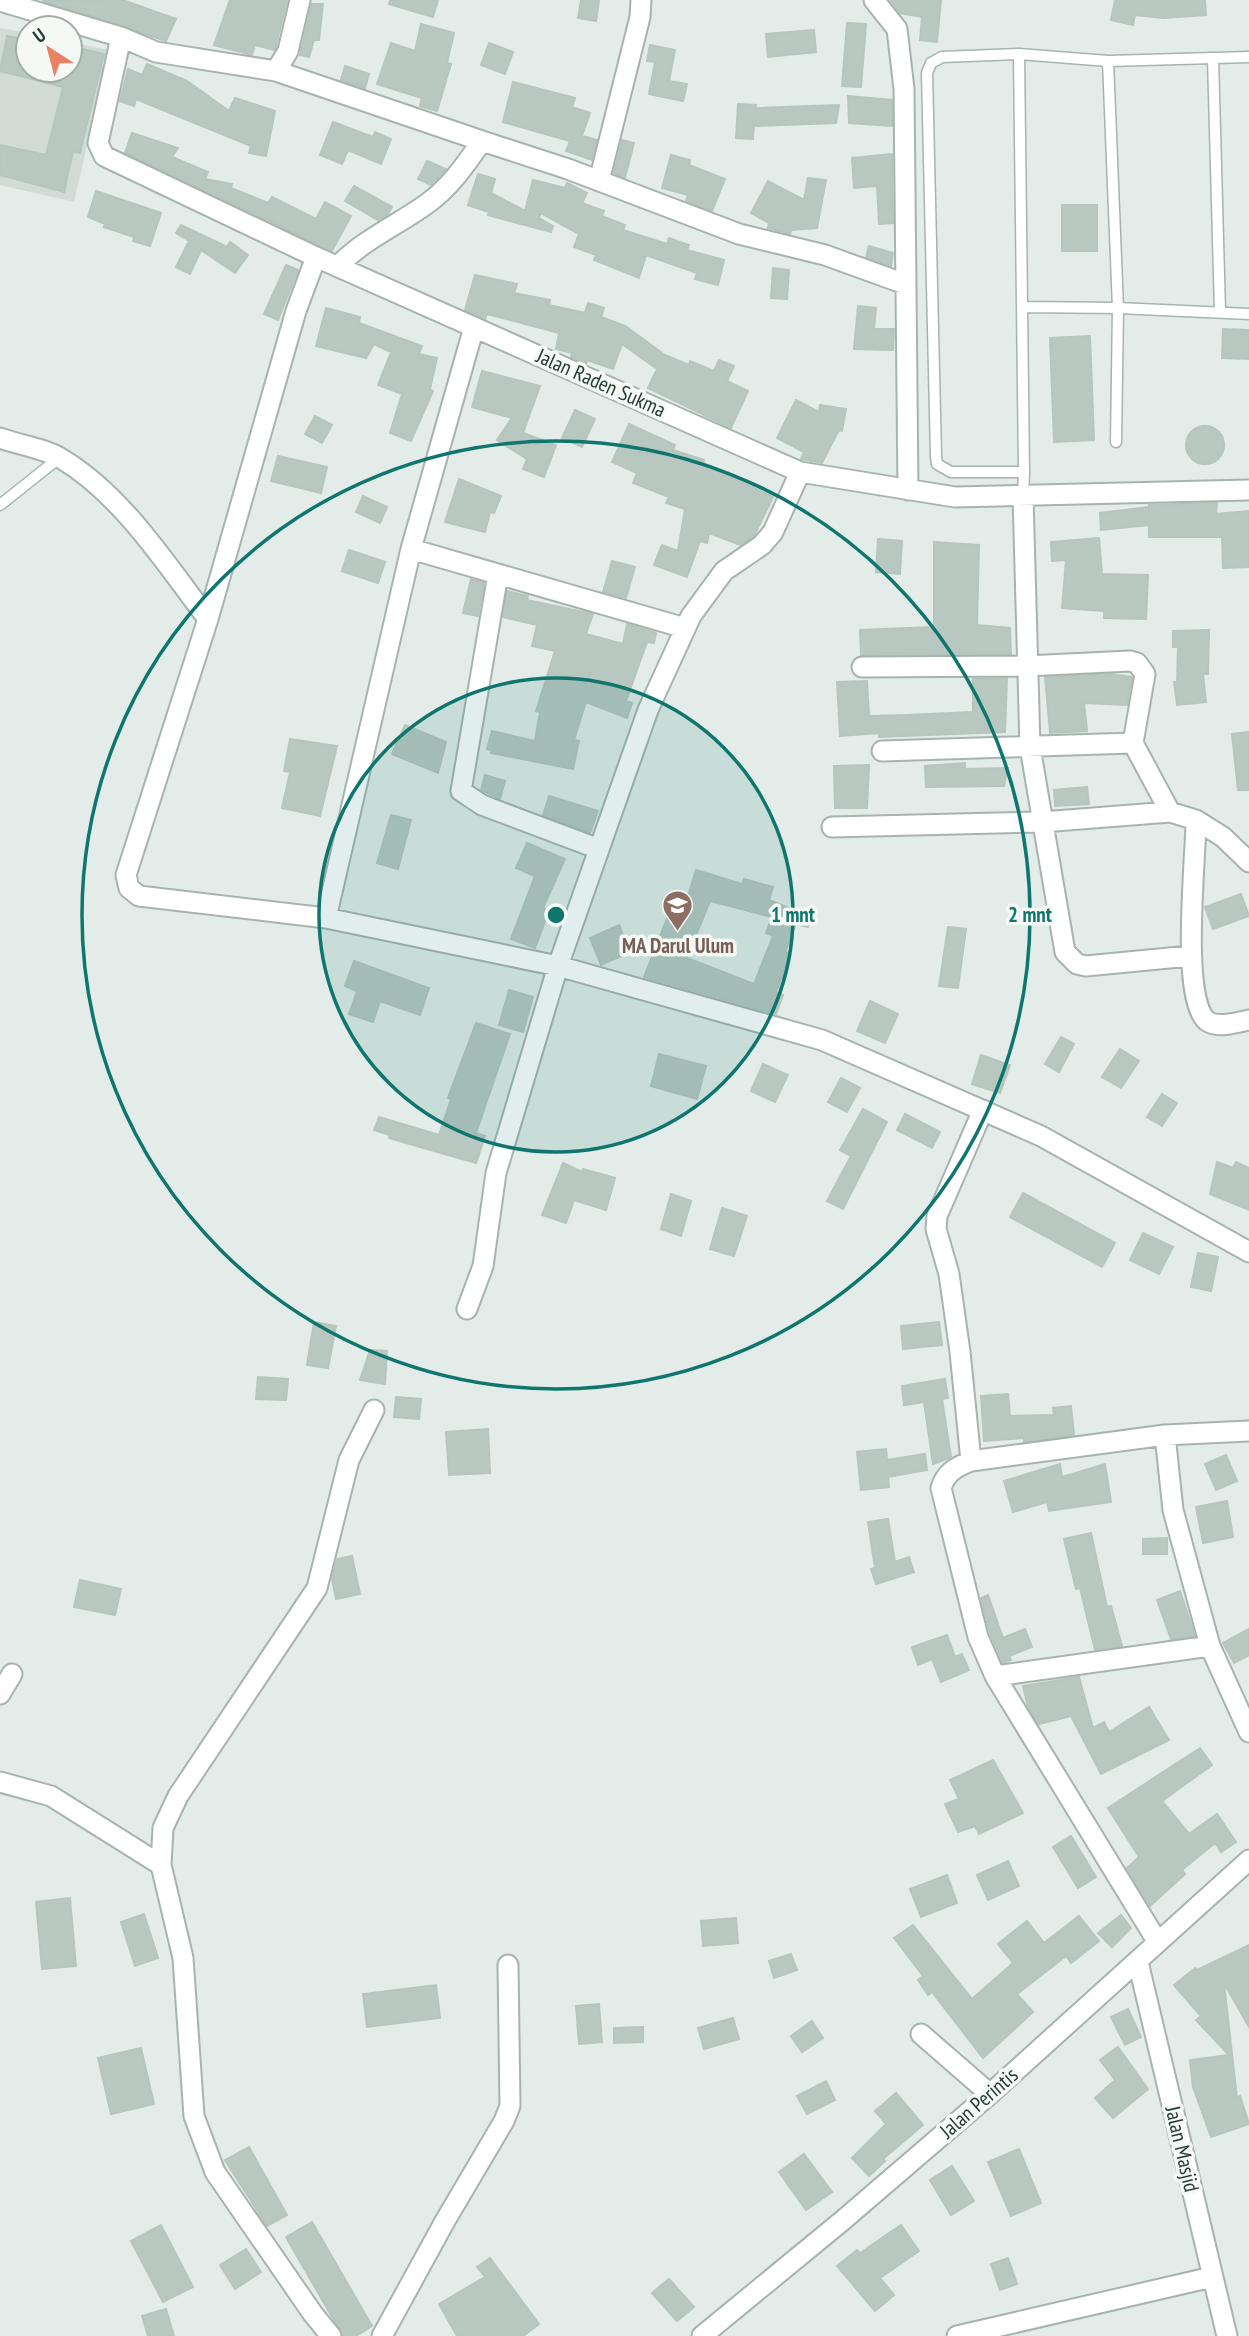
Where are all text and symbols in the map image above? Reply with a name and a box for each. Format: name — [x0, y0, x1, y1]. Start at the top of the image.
north arrow — [14, 14, 84, 84]
text: U — [28, 23, 50, 48]
street label: Jalan Raden Sukma — [531, 342, 670, 423]
school or university icon: MA Darul Ulum — [661, 889, 695, 933]
text: 1 mnt — [771, 901, 815, 928]
text: 2 mnt — [1008, 901, 1052, 928]
centre of rings — [544, 903, 568, 927]
place label: MA Darul Ulum — [622, 932, 734, 959]
street label: Jalan Perintis — [933, 2061, 1023, 2145]
street label: Jalan Masjid — [1159, 2102, 1205, 2195]

